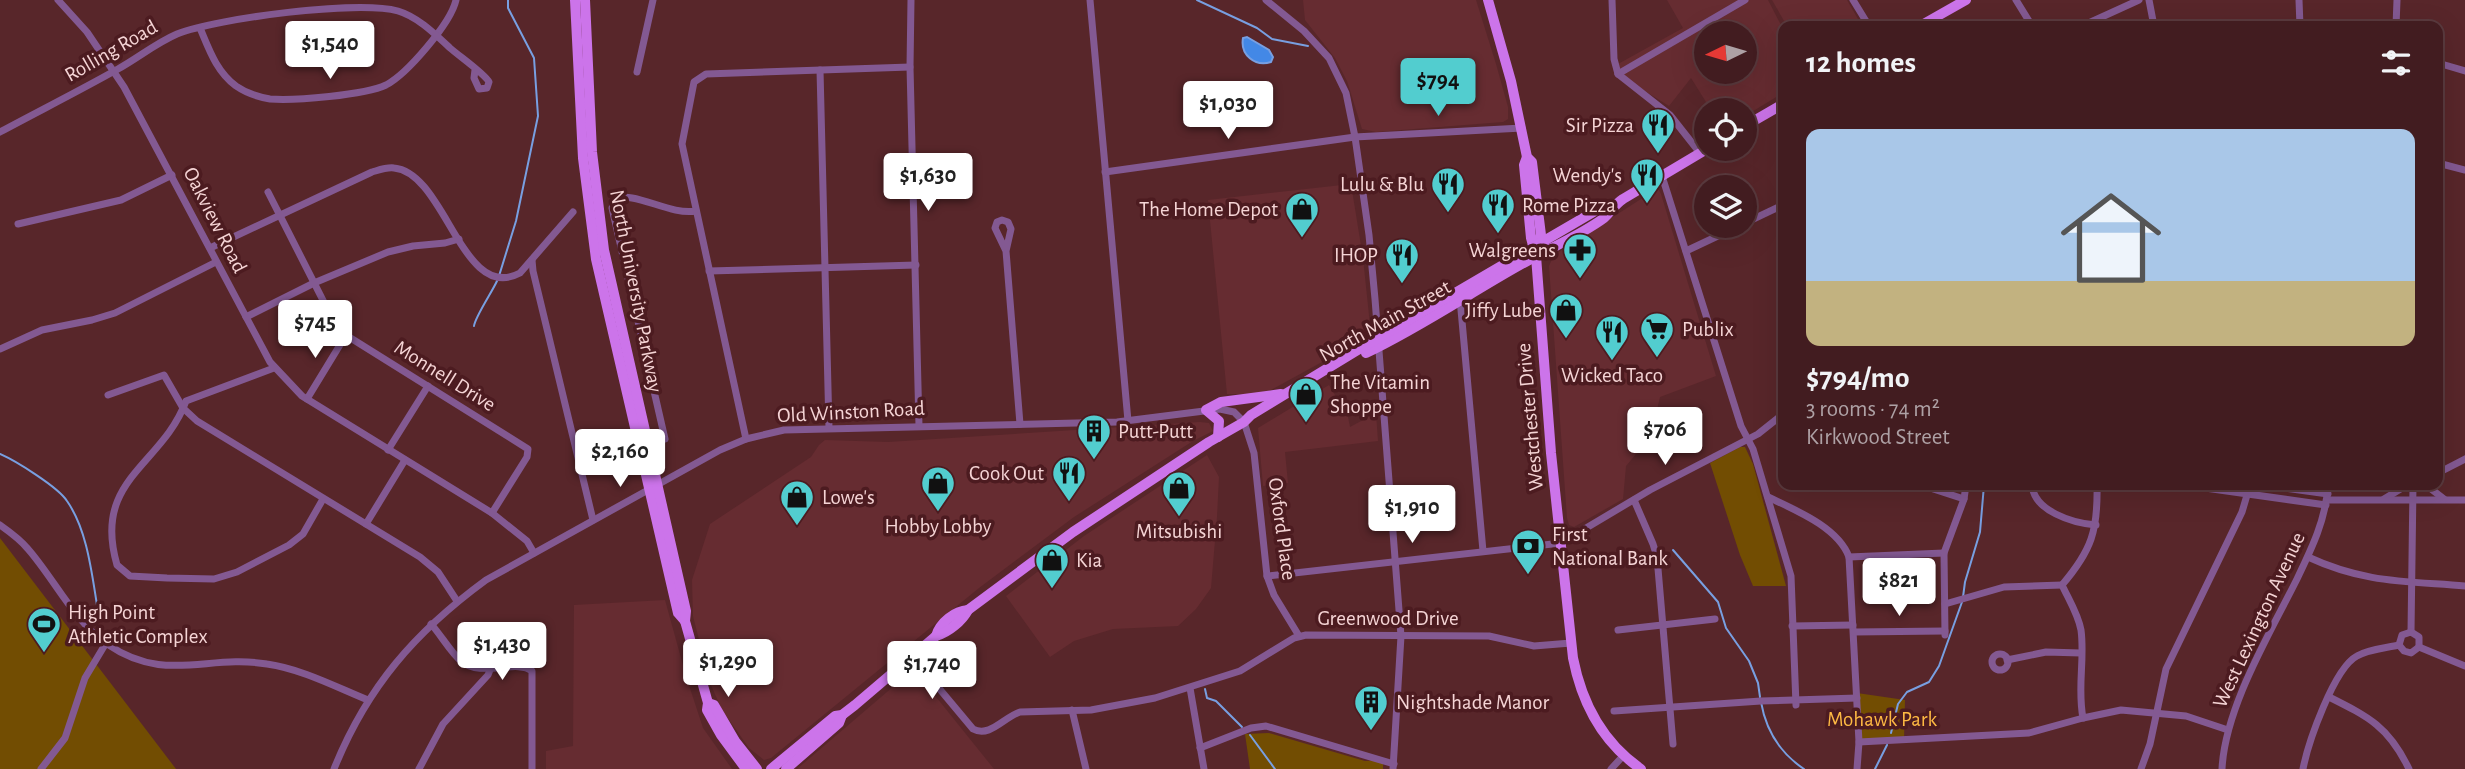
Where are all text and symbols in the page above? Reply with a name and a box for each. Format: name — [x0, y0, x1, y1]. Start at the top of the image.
street label: Rolling Road — [61, 16, 161, 86]
north arrow — [1694, 21, 1757, 84]
map controls — [1694, 21, 1757, 238]
pin: $1,540 — [273, 22, 387, 81]
text: $1,540 — [301, 32, 359, 55]
icon: filters — [2377, 44, 2415, 82]
text: 12 homes — [1806, 48, 1916, 78]
pin: $794 — [1397, 58, 1479, 118]
text: $794 — [1417, 69, 1459, 92]
pin: $1,030 — [1171, 82, 1285, 141]
text: $1,030 — [1199, 92, 1257, 115]
button: locate — [1694, 98, 1757, 161]
restaurant icon: Sir Pizza — [1639, 106, 1677, 155]
place label: Sir Pizza — [1566, 115, 1634, 136]
pin: $1,630 — [871, 154, 985, 213]
restaurant icon: Wendy's — [1628, 156, 1666, 205]
street label: Oakview Road — [179, 164, 251, 276]
text: $1,630 — [900, 164, 956, 187]
restaurant icon: Lulu & Blu — [1429, 165, 1467, 214]
place label: Wendy's — [1553, 165, 1622, 186]
place label: Lulu & Blu — [1340, 174, 1424, 195]
button: layers — [1694, 175, 1757, 238]
icon: home — [2048, 175, 2174, 301]
restaurant icon: Rome Pizza — [1479, 186, 1517, 235]
street label: North University Parkway — [606, 188, 666, 394]
shop icon: The Home Depot — [1283, 190, 1321, 239]
place label: Rome Pizza — [1522, 195, 1616, 216]
place label: The Home Depot — [1139, 199, 1278, 220]
pharmacy icon: Walgreens — [1561, 231, 1599, 280]
restaurant icon: IHOP — [1383, 236, 1421, 285]
place label: Walgreens — [1469, 240, 1556, 261]
place label: IHOP — [1334, 245, 1378, 266]
street label: North Main Street — [1316, 276, 1455, 366]
shop icon: Jiffy Lube — [1547, 291, 1585, 340]
pin: $745 — [274, 300, 356, 360]
place label: Jiffy Lube — [1465, 300, 1542, 321]
supermarket icon: Publix — [1638, 310, 1676, 359]
text: $745 — [294, 311, 336, 334]
restaurant icon: Wicked Taco — [1593, 313, 1631, 362]
place label: Publix — [1682, 319, 1734, 340]
street label: Monnell Drive — [391, 337, 499, 415]
street label: Westchester Drive — [1513, 342, 1547, 492]
text: $794/mo — [1806, 363, 1910, 393]
place label: Wicked Taco — [1561, 365, 1663, 386]
place label: The Vitamin Shoppe — [1330, 372, 1430, 417]
shop icon: The Vitamin Shoppe — [1287, 375, 1325, 424]
street label: Old Winston Road — [777, 398, 926, 426]
text: 3 rooms · 74 m² — [1806, 398, 1940, 421]
pin: $706 — [1624, 407, 1706, 467]
building icon: Putt-Putt — [1075, 412, 1113, 461]
text: $706 — [1643, 418, 1687, 441]
place label: Putt-Putt — [1118, 421, 1193, 442]
text: Kirkwood Street — [1806, 426, 1950, 449]
pin: $2,160 — [563, 430, 677, 489]
text: $2,160 — [591, 440, 649, 463]
restaurant icon: Cook Out — [1050, 454, 1088, 503]
place label: Cook Out — [969, 463, 1044, 484]
shop icon: Hobby Lobby — [919, 464, 957, 513]
shop icon: Mitsubishi — [1160, 469, 1198, 518]
street label: Oxford Place — [1264, 476, 1300, 582]
shop icon: Lowe's — [778, 478, 816, 527]
pin: $1,910 — [1355, 486, 1469, 545]
place label: Lowe's — [822, 487, 875, 508]
text: $1,910 — [1384, 496, 1440, 519]
place label: Hobby Lobby — [885, 516, 992, 537]
place label: Mitsubishi — [1136, 521, 1222, 542]
place label: First National Bank — [1552, 524, 1668, 569]
bank icon: First National Bank — [1509, 527, 1547, 576]
street label: West Lexington Avenue — [2209, 529, 2309, 711]
shop icon: Kia — [1033, 541, 1071, 590]
place label: Kia — [1076, 550, 1103, 571]
pin: $821 — [1858, 558, 1940, 618]
text: $821 — [1879, 569, 1919, 592]
place label: High Point Athletic Complex — [68, 602, 208, 647]
sports icon: High Point Athletic Complex — [25, 605, 63, 654]
street label: Greenwood Drive — [1317, 608, 1459, 629]
pin: $1,430 — [445, 622, 559, 682]
text: $1,430 — [473, 633, 531, 656]
pin: $1,290 — [671, 640, 785, 699]
pin: $1,740 — [875, 642, 989, 701]
text: $1,290 — [699, 650, 757, 673]
text: $1,740 — [903, 652, 961, 675]
building icon: Nightshade Manor — [1352, 683, 1390, 732]
place label: Nightshade Manor — [1396, 692, 1549, 713]
park label: Mohawk Park — [1827, 709, 1938, 730]

